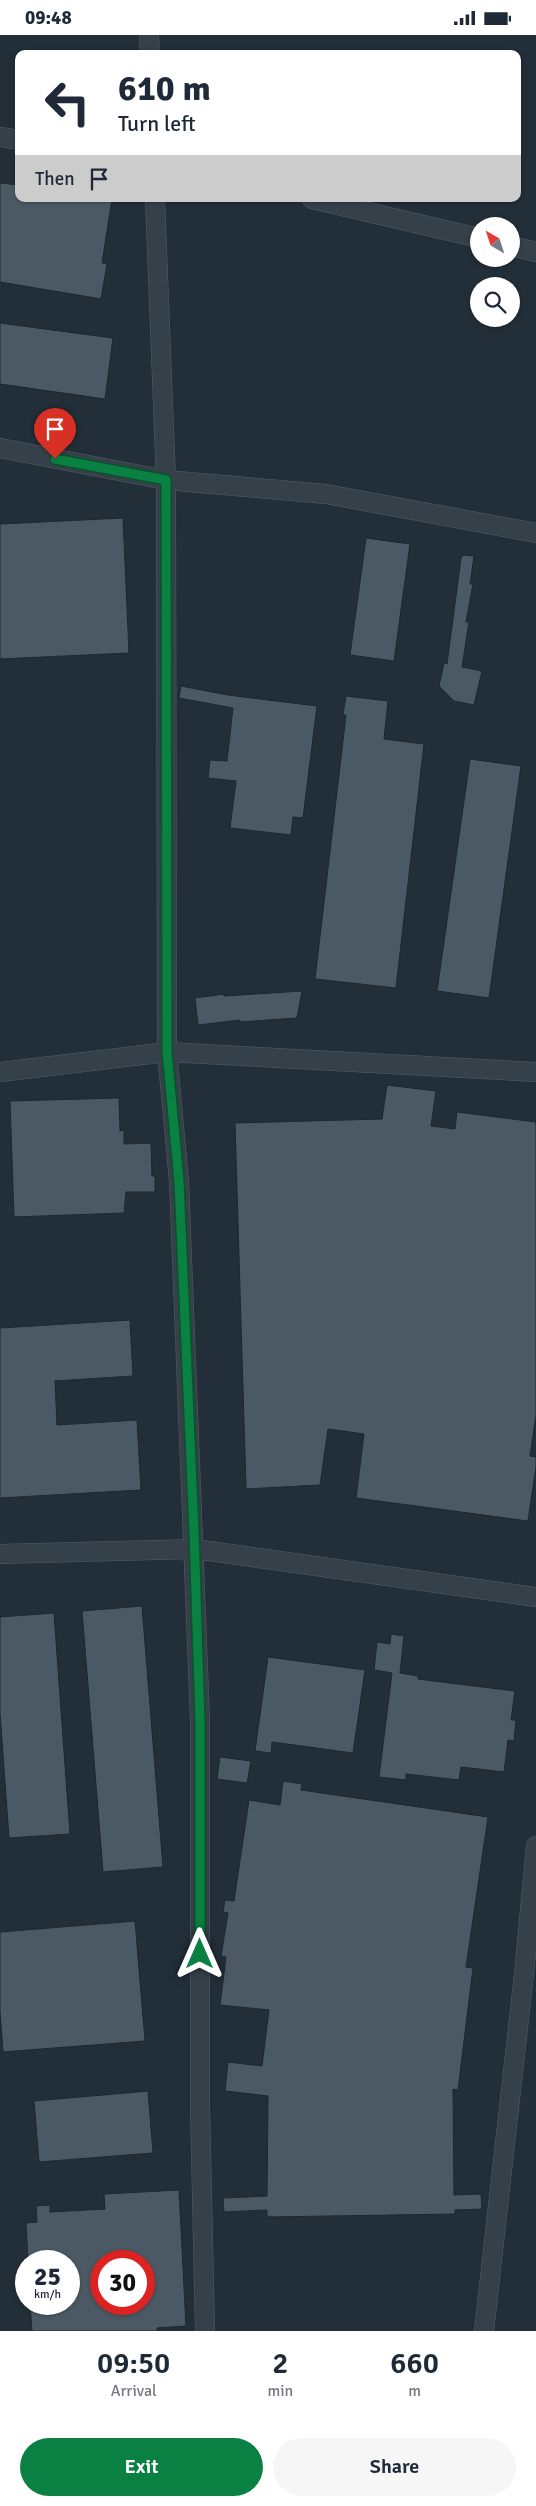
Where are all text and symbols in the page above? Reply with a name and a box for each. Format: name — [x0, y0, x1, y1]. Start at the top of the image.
text: 09:48 — [25, 6, 72, 30]
text: 610 m — [118, 67, 211, 110]
icon: left — [35, 70, 100, 135]
text: Turn left — [118, 110, 196, 137]
icon: arrive — [85, 165, 113, 193]
text: Then — [35, 167, 75, 191]
north arrow — [470, 217, 520, 267]
map controls — [470, 217, 520, 327]
button: search — [470, 277, 520, 327]
pin — [34, 408, 76, 459]
icon: arrive — [41, 415, 69, 443]
position arrow — [173, 1927, 225, 1979]
speed limit sign: 30 — [90, 2250, 155, 2315]
text: 25 — [34, 2261, 61, 2292]
text: km/h — [34, 2287, 61, 2302]
text: 09:50 — [97, 2345, 170, 2382]
text: 2 — [272, 2345, 288, 2382]
text: 660 — [390, 2345, 439, 2382]
text: Arrival — [111, 2381, 157, 2401]
text: min — [267, 2381, 293, 2401]
text: m — [408, 2381, 421, 2401]
button: Exit — [20, 2438, 263, 2496]
button: Share — [273, 2438, 516, 2496]

